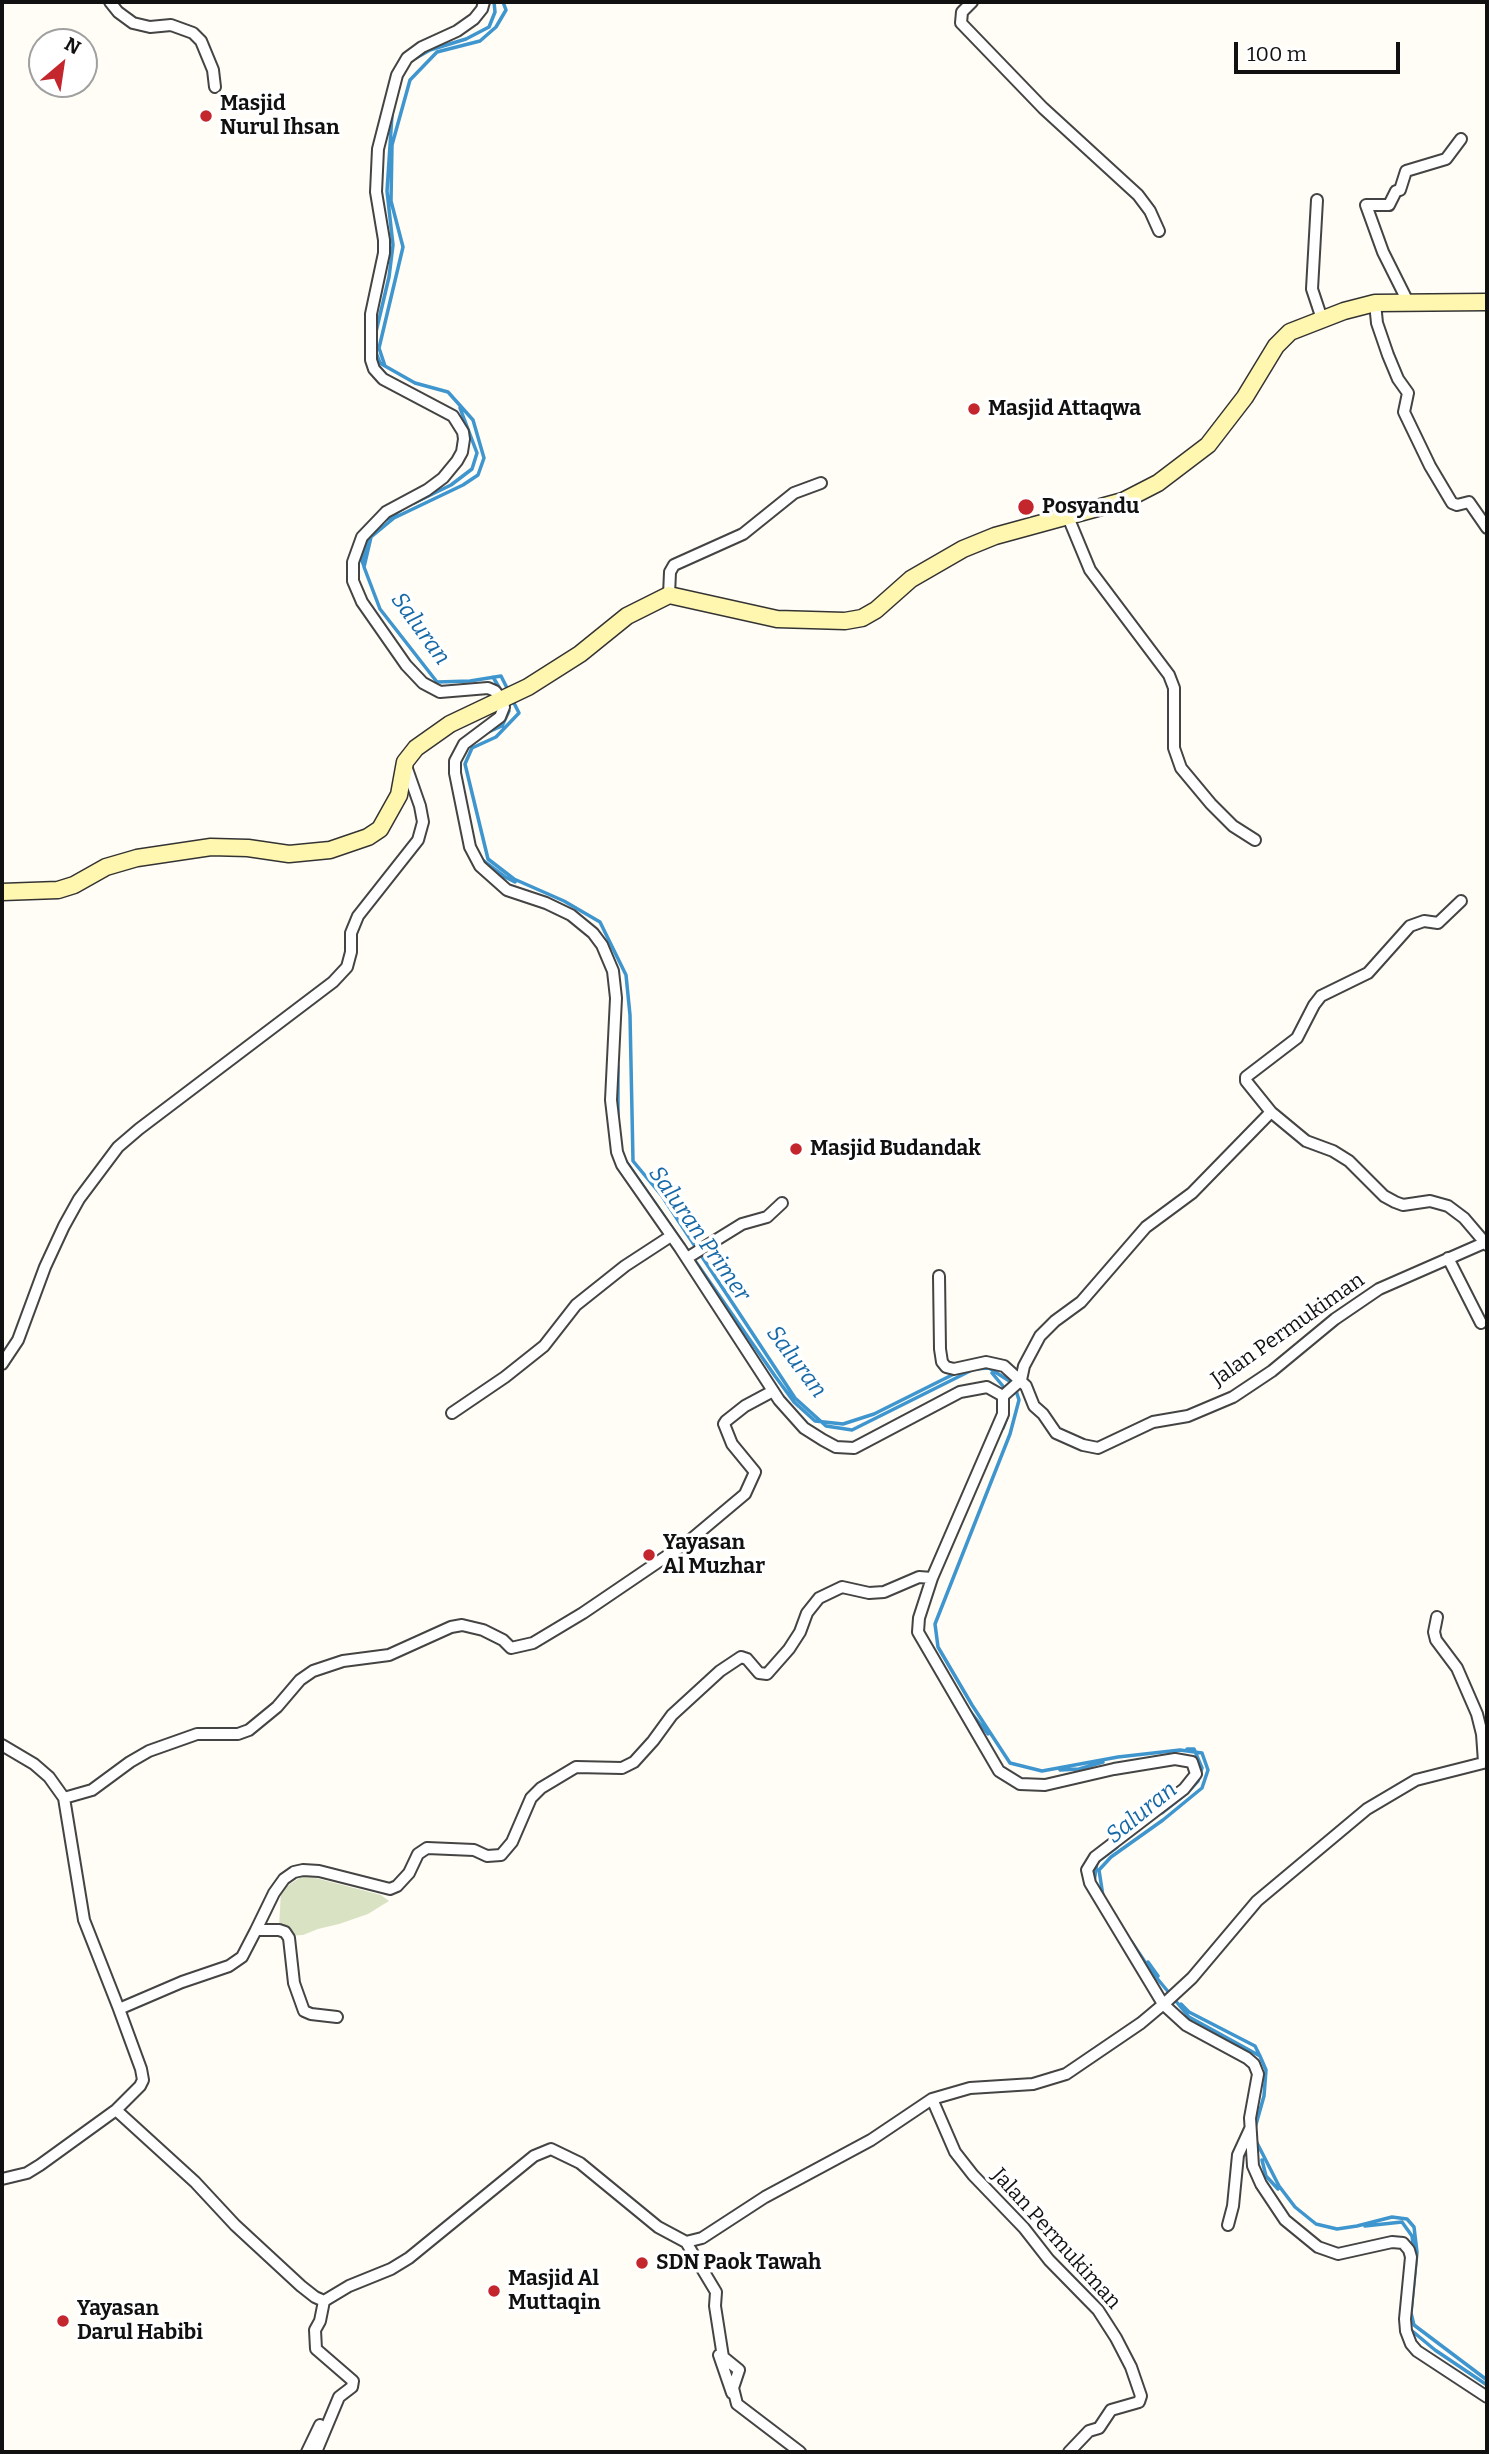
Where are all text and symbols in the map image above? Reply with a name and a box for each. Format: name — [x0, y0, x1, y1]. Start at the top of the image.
north arrow — [28, 28, 98, 98]
scale bar — [1237, 28, 1403, 72]
text: N — [60, 32, 84, 60]
text: 100 m — [1247, 41, 1307, 67]
place label: Masjid Nurul Ihsan — [220, 91, 339, 141]
marker: Masjid Nurul Ihsan — [198, 108, 214, 124]
place label: Masjid Attaqwa — [988, 396, 1141, 422]
marker: Masjid Attaqwa — [966, 401, 982, 417]
place label: Posyandu — [1042, 494, 1139, 520]
marker: Posyandu — [1016, 497, 1036, 517]
water label: Saluran — [384, 587, 456, 671]
place label: Masjid Budandak — [810, 1136, 981, 1162]
marker: Masjid Budandak — [788, 1141, 804, 1157]
water label: Saluran Primer — [642, 1161, 756, 1307]
street label: Jalan Permukiman — [1207, 1268, 1369, 1392]
water label: Saluran — [760, 1321, 832, 1403]
place label: Yayasan Al Muzhar — [663, 1530, 765, 1580]
marker: Yayasan Al Muzhar — [641, 1547, 657, 1563]
water label: Saluran — [1101, 1776, 1183, 1850]
street label: Jalan Permukiman — [986, 2163, 1126, 2315]
place label: SDN Paok Tawah — [656, 2250, 821, 2276]
marker: SDN Paok Tawah — [634, 2255, 650, 2271]
place label: Masjid Al Muttaqin — [508, 2266, 601, 2316]
marker: Masjid Al Muttaqin — [486, 2283, 502, 2299]
place label: Yayasan Darul Habibi — [77, 2296, 203, 2346]
marker: Yayasan Darul Habibi — [55, 2313, 71, 2329]

